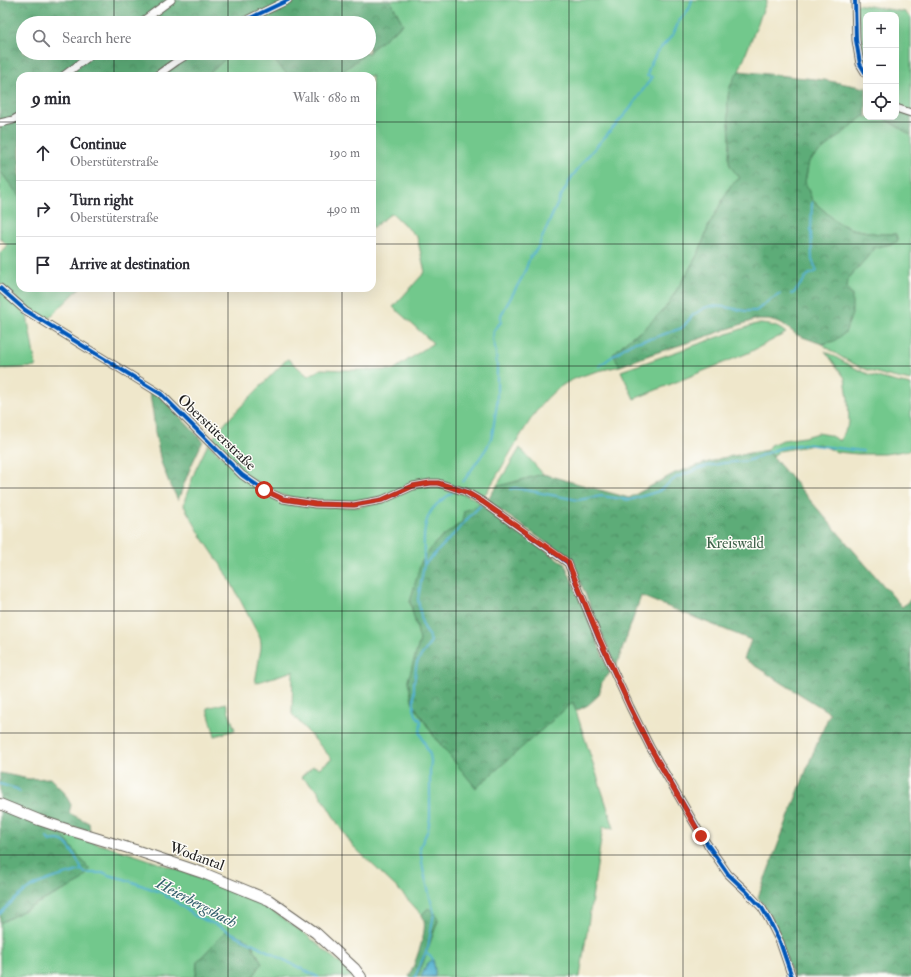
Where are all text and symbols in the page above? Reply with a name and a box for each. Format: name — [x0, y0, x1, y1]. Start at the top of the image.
map controls — [863, 12, 899, 120]
button: + — [863, 12, 899, 48]
search box — [16, 16, 376, 60]
icon: search — [30, 27, 52, 49]
text: Search here — [62, 29, 131, 48]
button: − — [863, 48, 899, 84]
button: locate — [863, 84, 899, 120]
text: 9 min — [32, 88, 71, 109]
text: Walk · 680 m — [293, 90, 360, 106]
text: Continue — [70, 135, 126, 154]
icon: ahead — [32, 142, 54, 164]
text: 190 m — [329, 145, 360, 161]
text: Oberstüterstraße — [70, 154, 158, 170]
text: Turn right — [70, 191, 133, 210]
icon: right — [32, 198, 54, 220]
text: 490 m — [327, 201, 360, 217]
text: Oberstüterstraße — [70, 210, 158, 226]
icon: arrive — [32, 254, 54, 276]
text: Arrive at destination — [70, 255, 190, 274]
street label: Oberstüterstraße — [173, 390, 260, 475]
route start — [255, 481, 273, 499]
park label: Kreiswald — [706, 534, 765, 553]
route end — [692, 827, 710, 845]
street label: Wodantal — [166, 837, 227, 875]
water label: Heierbergsbach — [152, 873, 240, 933]

